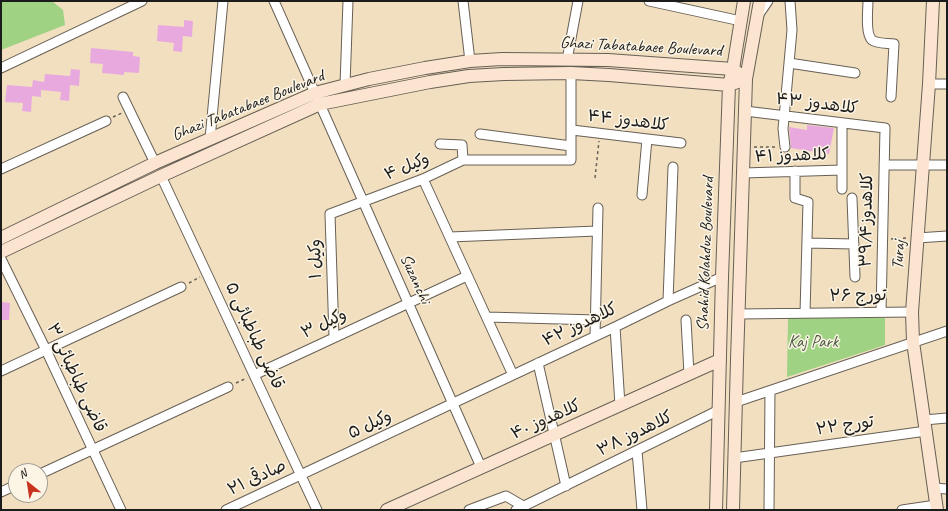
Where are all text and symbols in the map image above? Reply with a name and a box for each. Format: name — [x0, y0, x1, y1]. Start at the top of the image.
street label: Ghazi Tabatabaee Boulevard — [559, 33, 723, 61]
street label: Ghazi Tabatabaee Boulevard — [169, 66, 327, 146]
street label: کلاهدوز ۴۳ — [775, 89, 859, 119]
street label: کلاهدوز ۴۴ — [586, 106, 670, 136]
street label: کلاهدوز ۴۱ — [754, 144, 830, 168]
street label: وکيل ۴ — [381, 149, 433, 185]
street label: کلاهدوز۳۹/۴ — [856, 172, 878, 268]
street label: Shahid Kolahduz Boulevard — [693, 176, 719, 332]
street label: وکيل ۱ — [305, 239, 327, 279]
street label: Turaj — [888, 240, 910, 270]
street label: Suzanchi — [395, 251, 435, 307]
street label: قاضی طباطبائی ۵ — [220, 279, 288, 393]
street label: تورج ۲۶ — [829, 285, 887, 307]
street label: کلاهدوز ۴۲ — [539, 299, 621, 351]
street label: وکيل ۳ — [298, 305, 350, 343]
street label: قاضی طباطبائی ۳ — [42, 320, 110, 436]
park label: Kaj Park — [788, 333, 838, 353]
street label: کلاهدوز ۴۰ — [508, 396, 584, 444]
street label: وکيل ۵ — [345, 406, 395, 444]
street label: کلاهدوز ۳۸ — [594, 407, 676, 461]
street label: تورج ۲۲ — [815, 412, 875, 440]
street label: صادقی ۲۱ — [224, 456, 290, 500]
north arrow — [8, 463, 48, 503]
text: N — [16, 466, 29, 481]

